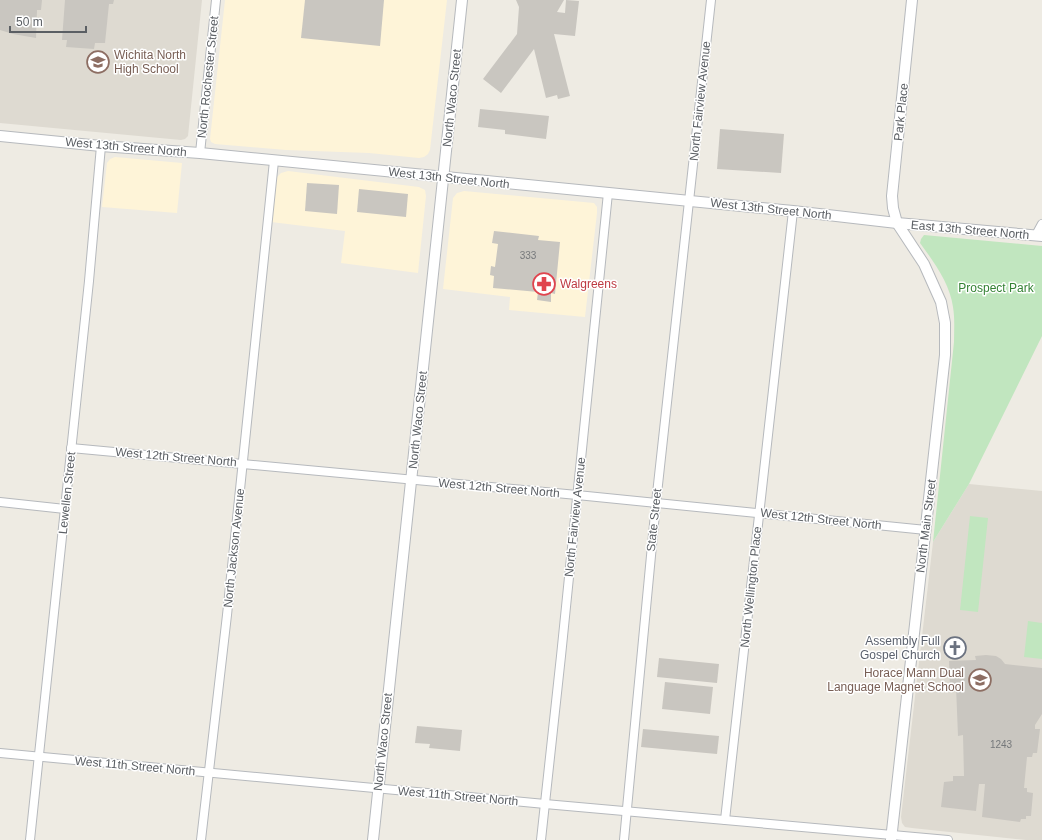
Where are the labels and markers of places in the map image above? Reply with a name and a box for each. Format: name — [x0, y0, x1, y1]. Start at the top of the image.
place label: Wichita North High School — [114, 48, 186, 76]
school or university icon: Wichita North High School — [85, 49, 111, 75]
pharmacy icon: Walgreens — [531, 271, 557, 297]
place label: Walgreens — [560, 277, 617, 291]
place label: Assembly Full Gospel Church — [860, 634, 940, 662]
church icon: Assembly Full Gospel Church — [942, 635, 968, 661]
place label: Horace Mann Dual Language Magnet School — [827, 666, 964, 694]
school or university icon: Horace Mann Dual Language Magnet School — [967, 667, 993, 693]

